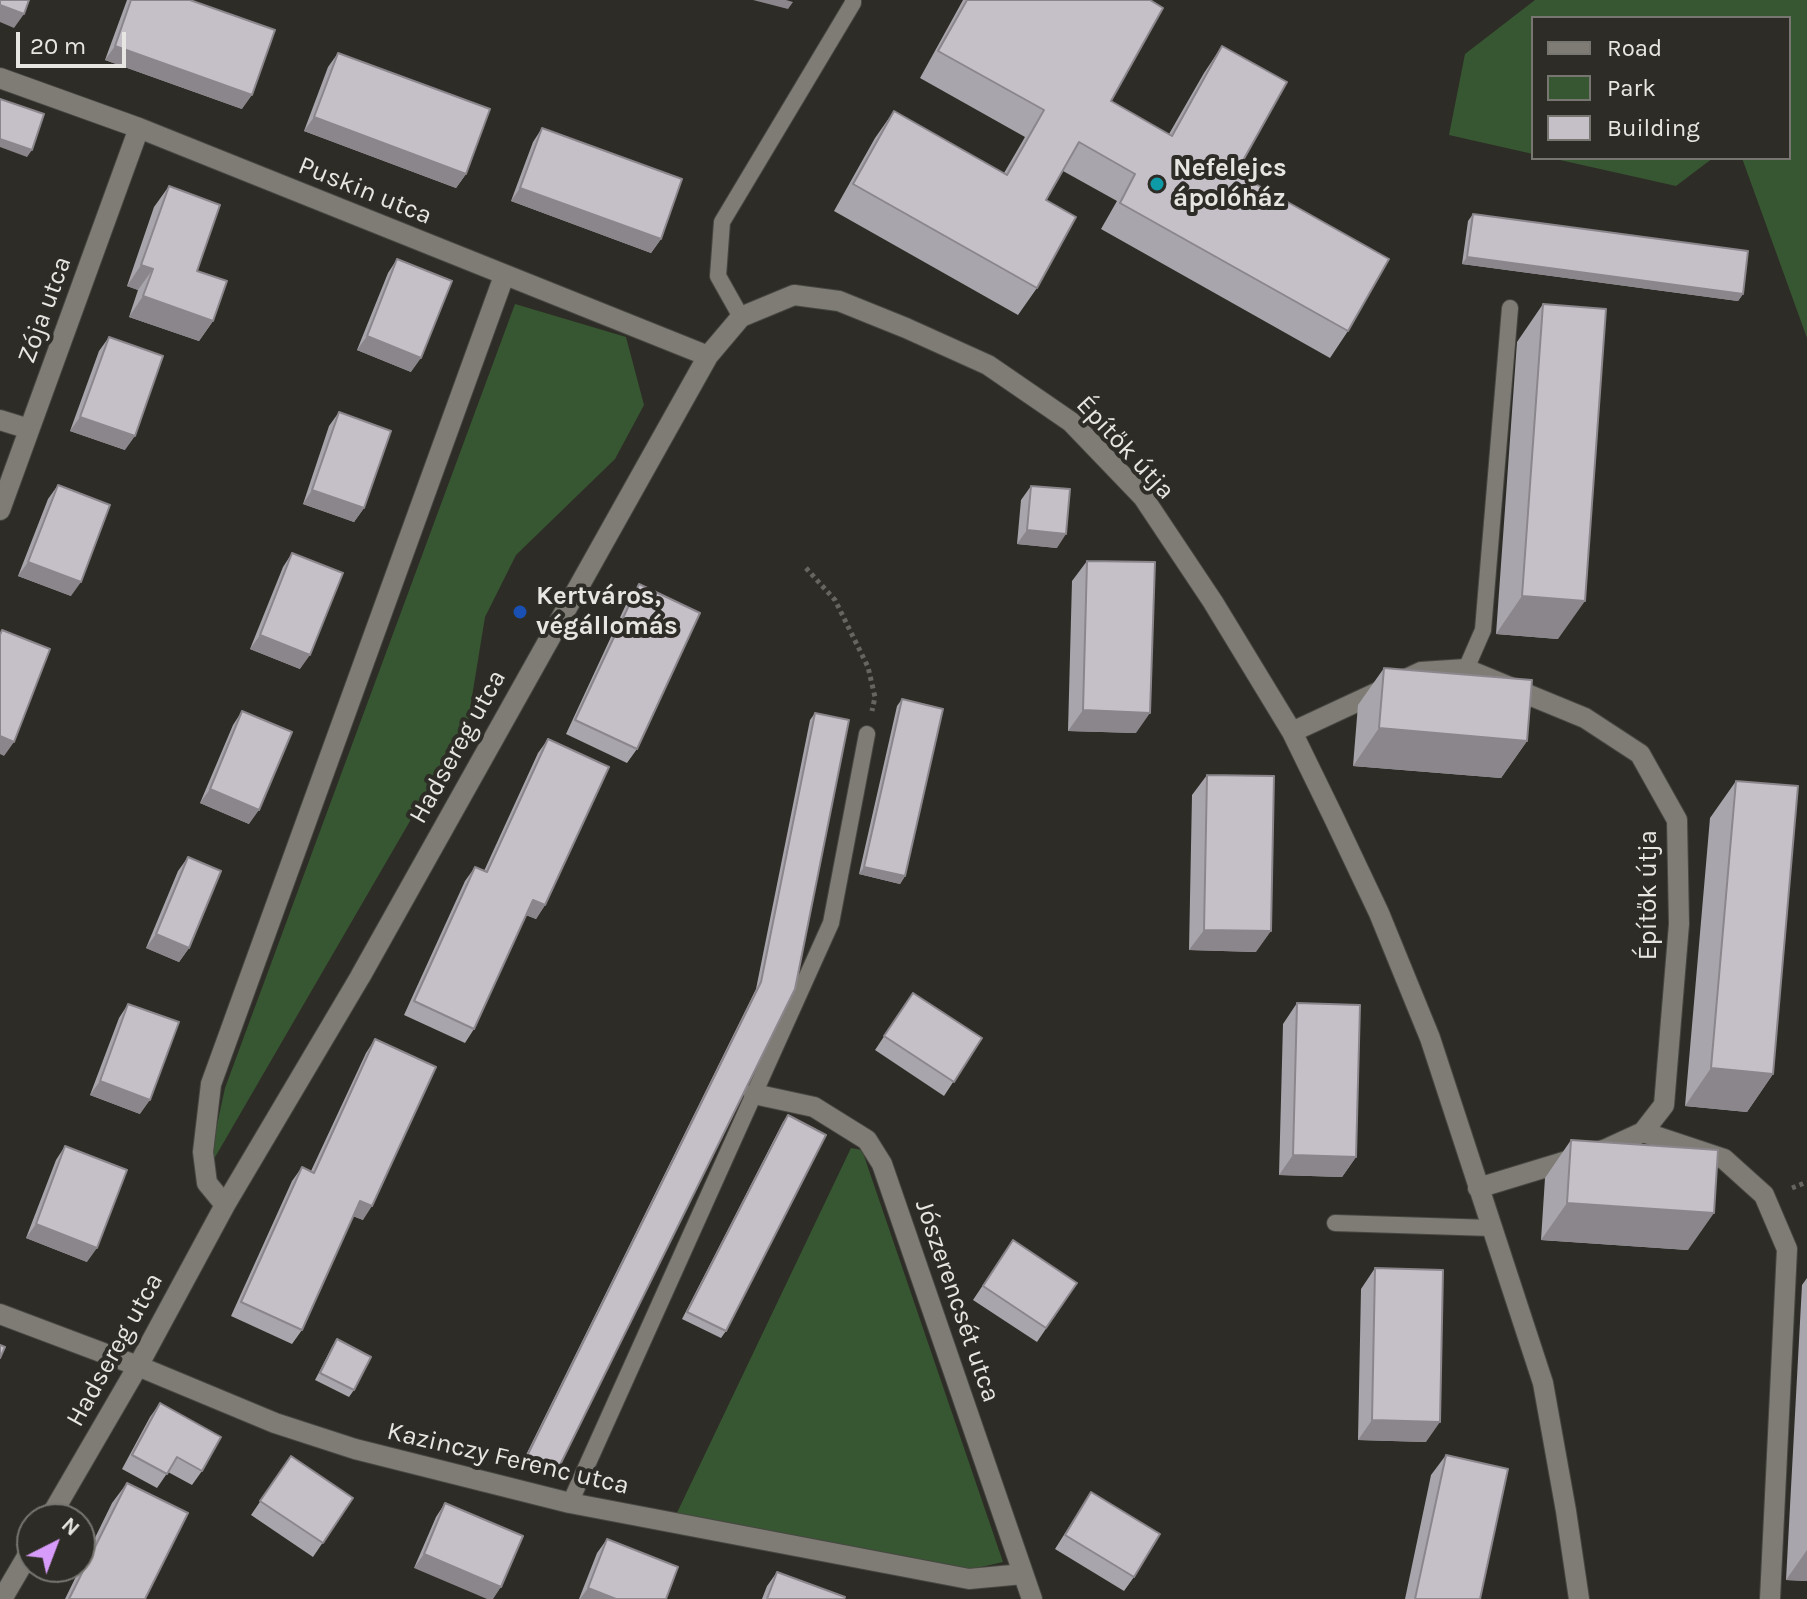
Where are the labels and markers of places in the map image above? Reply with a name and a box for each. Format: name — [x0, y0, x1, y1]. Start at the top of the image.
place label: Nefelejcs ápolóház — [1173, 153, 1287, 214]
marker: Nefelejcs ápolóház — [1148, 175, 1166, 193]
place label: Kertváros, végállomás — [536, 581, 678, 642]
marker: Kertváros, végállomás — [511, 603, 529, 621]

